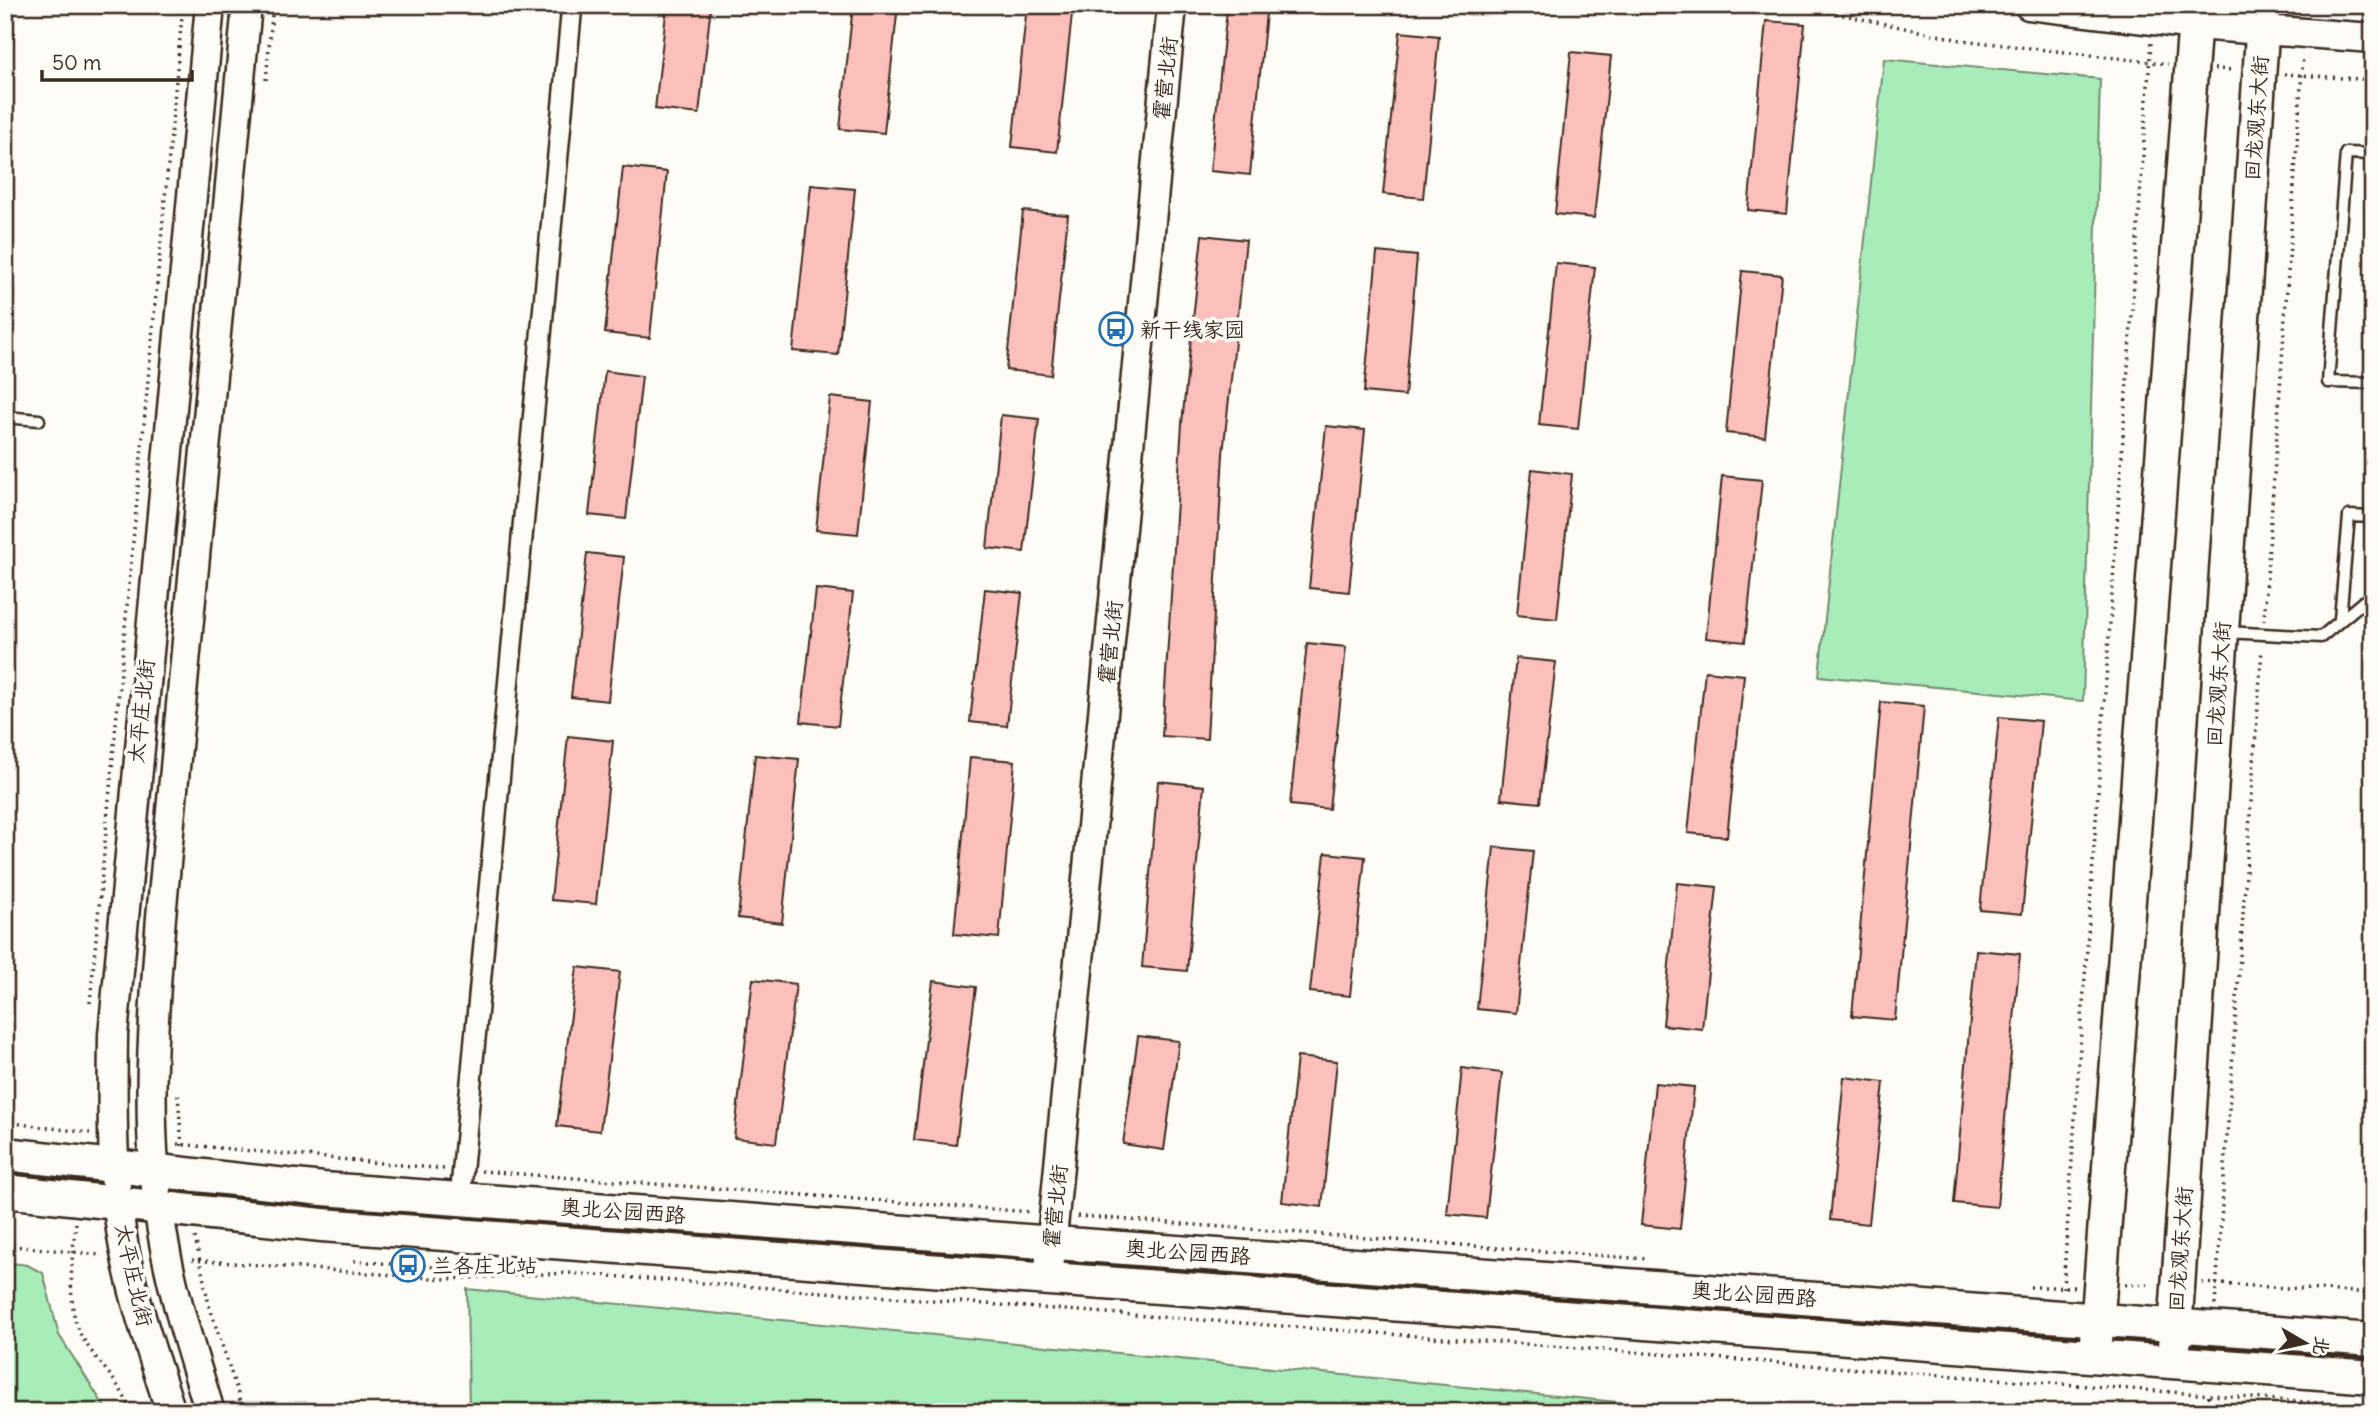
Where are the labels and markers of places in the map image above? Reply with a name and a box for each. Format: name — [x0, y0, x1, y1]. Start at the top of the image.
bus stop icon: 新干线家园 — [1097, 310, 1135, 348]
place label: 新干线家园 — [1140, 316, 1245, 343]
bus stop icon: 兰各庄北站 — [389, 1246, 427, 1284]
place label: 兰各庄北站 — [432, 1252, 537, 1279]

